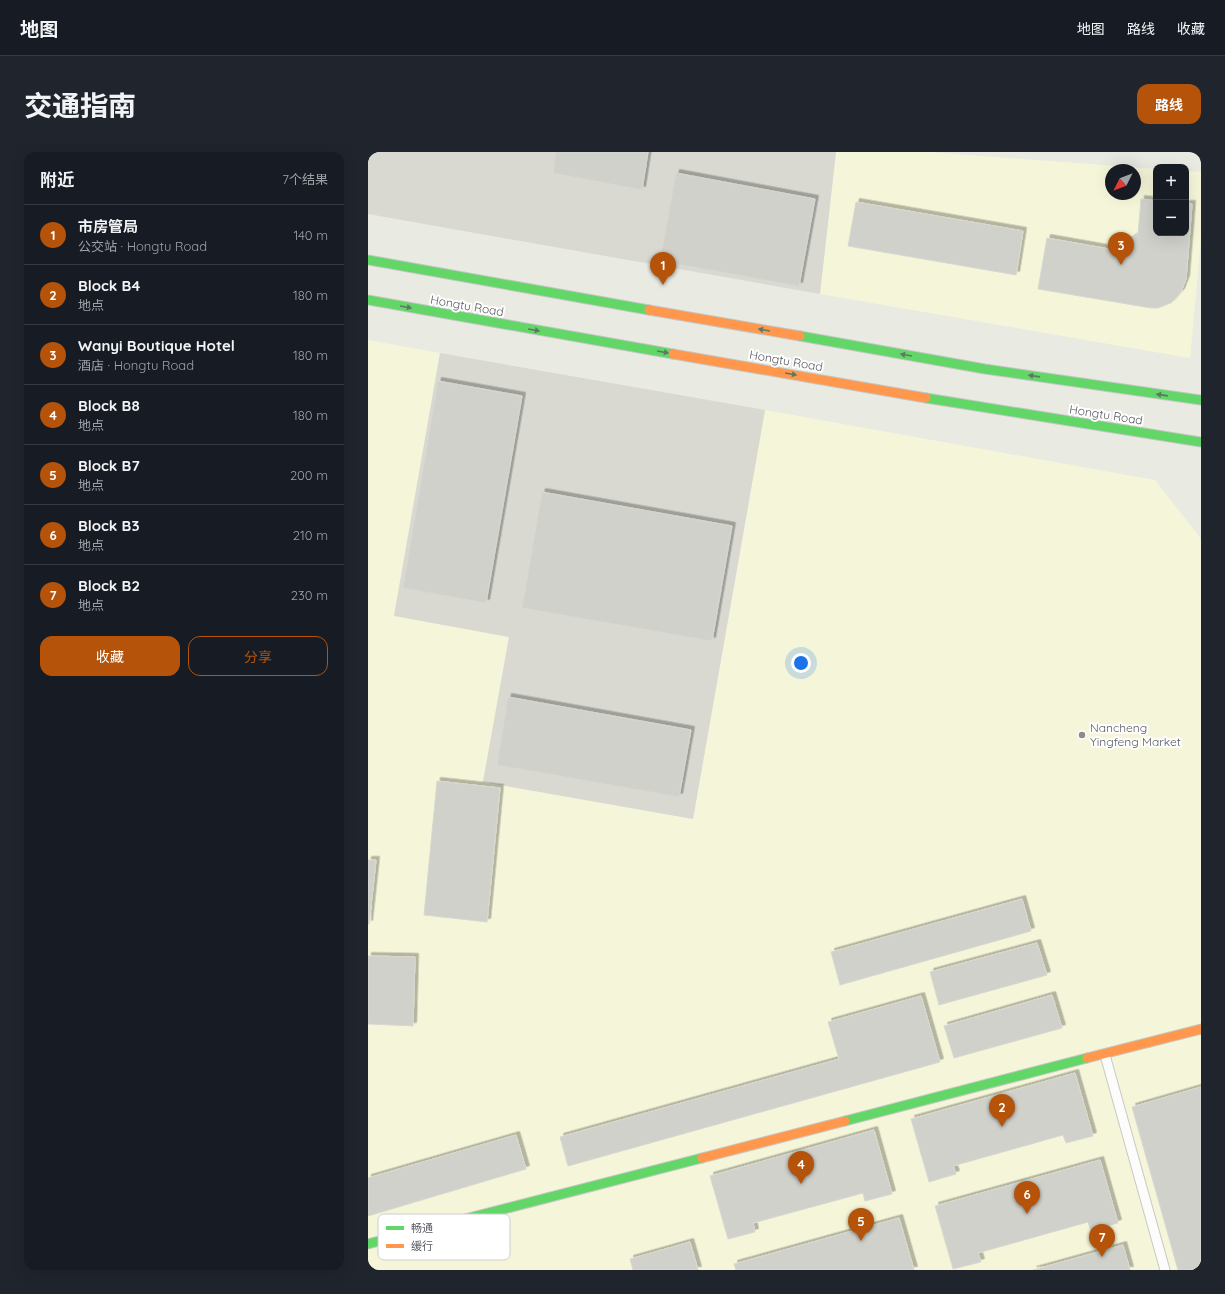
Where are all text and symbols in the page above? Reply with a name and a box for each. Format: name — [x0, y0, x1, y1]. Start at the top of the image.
text: 地图 — [20, 17, 58, 41]
text: 地图 — [1077, 20, 1105, 38]
text: 路线 — [1127, 20, 1155, 38]
text: 收藏 — [1177, 20, 1205, 38]
button: 路线 — [1137, 84, 1201, 124]
text: 交通指南 — [24, 88, 136, 123]
north arrow — [1105, 164, 1141, 200]
map controls — [1153, 164, 1189, 236]
button: + — [1153, 164, 1189, 200]
text: 附近 — [40, 169, 74, 190]
text: 7个结果 — [282, 171, 328, 187]
button: − — [1153, 200, 1189, 236]
text: 市房管局 — [78, 217, 138, 236]
text: 1 — [50, 227, 56, 243]
text: 140 m — [293, 227, 328, 243]
pin: 3 — [1108, 232, 1134, 265]
text: 公交站 · Hongtu Road — [78, 238, 207, 254]
pin: 1 — [650, 252, 676, 285]
text: Block B4 — [78, 276, 140, 295]
text: 2 — [49, 287, 57, 303]
text: 180 m — [293, 287, 328, 303]
street label: Hongtu Road — [429, 292, 505, 319]
text: 地点 — [78, 297, 104, 313]
one-way arrow — [400, 304, 413, 310]
one-way arrow — [528, 327, 541, 333]
one-way arrow — [758, 327, 770, 333]
text: Wanyi Boutique Hotel — [78, 336, 235, 355]
text: 3 — [50, 347, 56, 363]
text: 180 m — [293, 347, 328, 363]
street label: Hongtu Road — [748, 347, 824, 374]
one-way arrow — [656, 349, 669, 355]
one-way arrow — [899, 352, 912, 358]
text: 酒店 · Hongtu Road — [78, 357, 194, 373]
one-way arrow — [785, 371, 797, 377]
one-way arrow — [1028, 373, 1040, 379]
one-way arrow — [1156, 392, 1168, 398]
text: Block B8 — [78, 396, 140, 415]
street label: Hongtu Road — [1068, 401, 1144, 428]
text: 4 — [49, 407, 57, 423]
text: 180 m — [293, 407, 328, 423]
text: 地点 — [78, 417, 104, 433]
text: Block B7 — [78, 456, 140, 475]
text: 5 — [49, 467, 57, 483]
text: 200 m — [290, 467, 328, 483]
text: 地点 — [78, 477, 104, 493]
text: Block B3 — [78, 516, 139, 535]
text: 6 — [49, 527, 57, 543]
text: 210 m — [293, 527, 328, 543]
text: 地点 — [78, 537, 104, 553]
text: Block B2 — [78, 576, 140, 595]
text: 7 — [49, 587, 57, 603]
text: 230 m — [291, 587, 328, 603]
text: 地点 — [78, 597, 104, 613]
button: 收藏 — [40, 636, 180, 676]
button: 分享 — [188, 636, 328, 676]
your location — [791, 653, 811, 673]
place label: Nancheng Yingfeng Market — [1090, 720, 1181, 749]
marker: Nancheng Yingfeng Market — [1077, 730, 1087, 740]
pin: 2 — [989, 1094, 1015, 1127]
pin: 4 — [788, 1151, 814, 1184]
pin: 6 — [1014, 1181, 1040, 1214]
pin: 5 — [848, 1208, 874, 1241]
legend — [378, 1214, 510, 1260]
text: 畅通 — [411, 1221, 433, 1235]
pin: 7 — [1089, 1224, 1115, 1257]
text: 缓行 — [411, 1239, 433, 1253]

